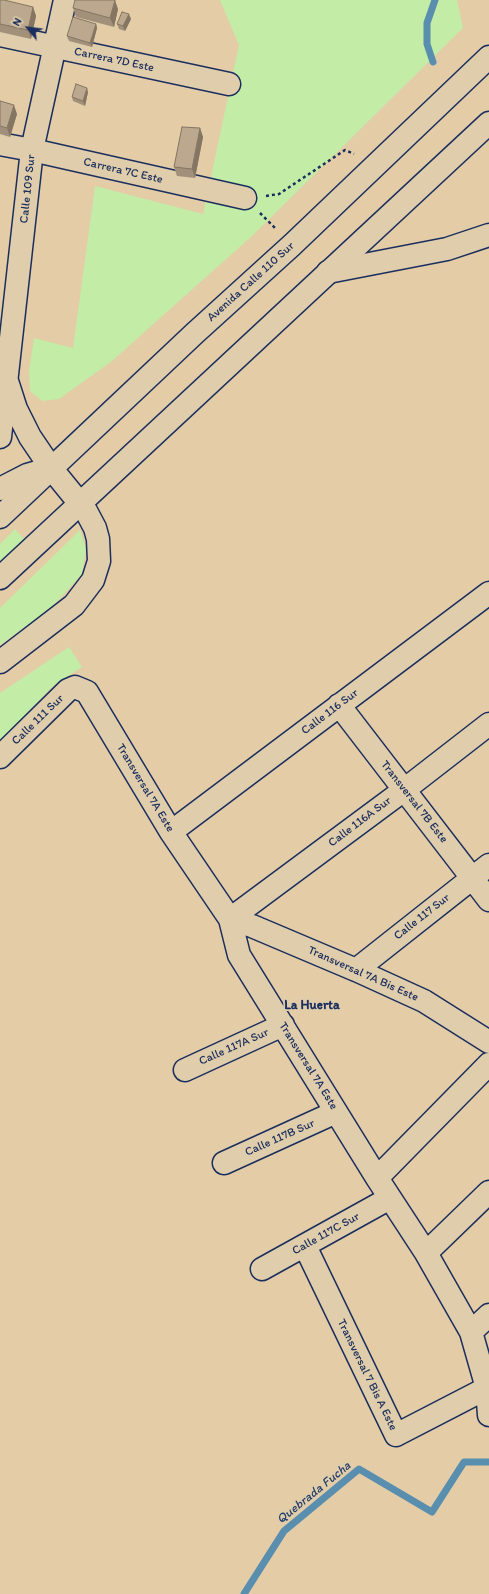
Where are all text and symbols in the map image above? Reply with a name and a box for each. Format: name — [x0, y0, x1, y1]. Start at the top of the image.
north arrow — [8, 8, 48, 48]
text: N — [10, 16, 25, 28]
street label: Carrera 7D Este — [73, 44, 155, 76]
street label: Calle 109 Sur — [17, 154, 39, 224]
street label: Carrera 7C Este — [82, 155, 164, 187]
street label: Avenida Calle 110 Sur — [204, 239, 298, 325]
street label: Calle 116 Sur — [299, 686, 361, 738]
street label: Calle 111 Sur — [9, 692, 67, 748]
street label: Transversal 7A Este — [113, 741, 177, 835]
street label: Transversal 7B Este — [377, 758, 451, 846]
street label: Calle 116A Sur — [326, 794, 394, 850]
street label: Calle 117 Sur — [391, 891, 453, 943]
street label: Transversal 7A Bis Este — [305, 943, 421, 1005]
district label: La Huerta — [284, 998, 340, 1014]
street label: Transversal 7A Este — [275, 1019, 341, 1113]
street label: Calle 117A Sur — [197, 1025, 271, 1069]
street label: Calle 117B Sur — [243, 1116, 317, 1160]
street label: Calle 117C Sur — [290, 1210, 362, 1258]
street label: Transversal 7 Bis A Este — [334, 1317, 400, 1433]
water label: Quebrada Fucha — [274, 1458, 354, 1528]

